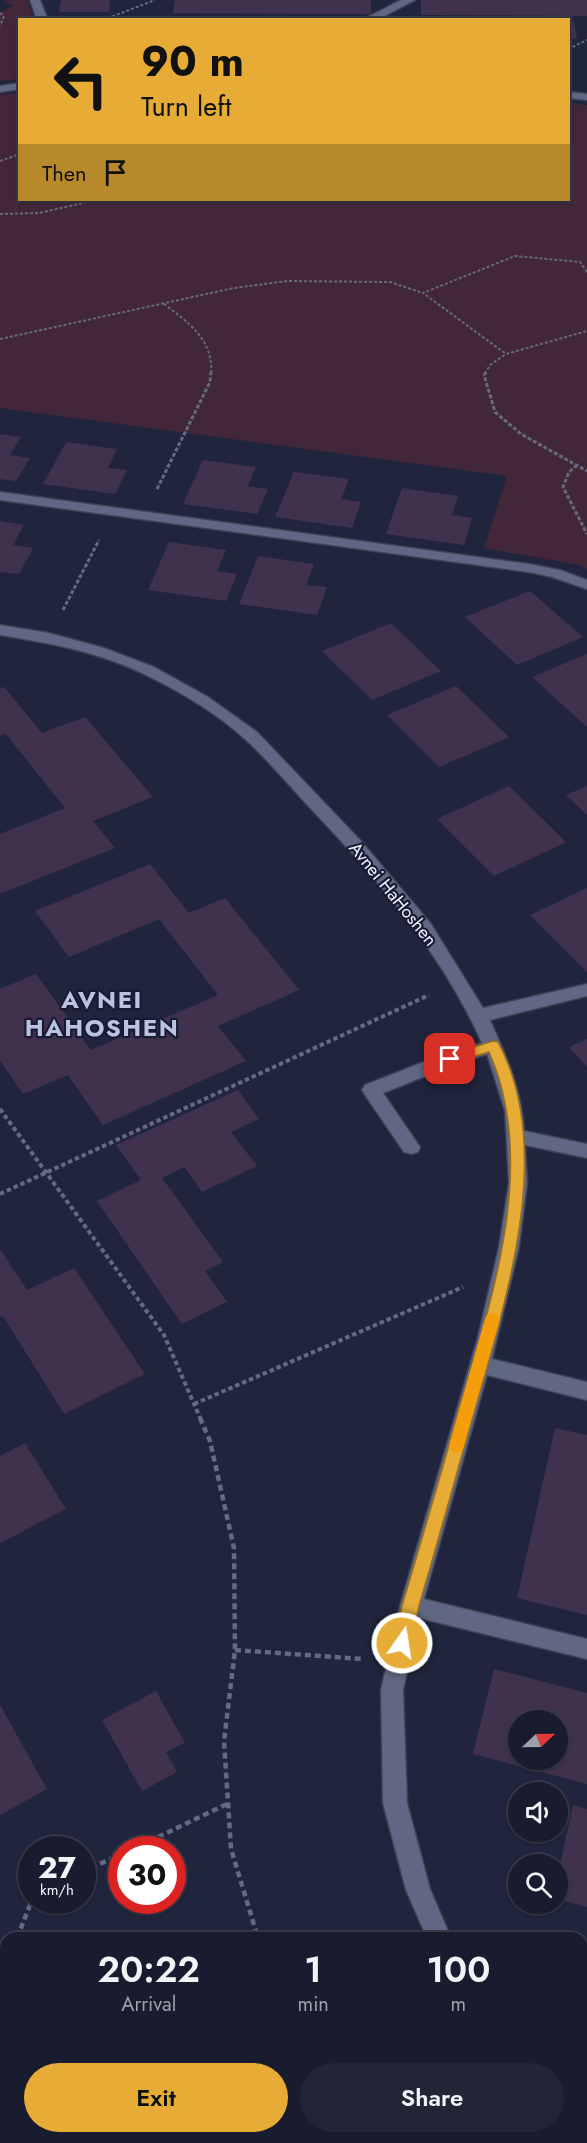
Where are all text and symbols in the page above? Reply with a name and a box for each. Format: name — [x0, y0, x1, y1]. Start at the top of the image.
text: 90 m — [141, 31, 244, 92]
icon: left — [42, 42, 120, 120]
text: Turn left — [141, 87, 231, 126]
icon: arrive — [99, 156, 132, 189]
text: Then — [42, 157, 87, 189]
street label: Avnei HaHoshen — [343, 836, 443, 952]
district label: AVNEI HAHOSHEN — [25, 982, 179, 1045]
pin — [424, 1033, 475, 1084]
icon: arrive — [433, 1042, 466, 1075]
position arrow — [370, 1611, 434, 1675]
north arrow — [508, 1710, 568, 1770]
map controls — [508, 1710, 568, 1914]
button: sound — [508, 1782, 568, 1842]
speed limit sign: 30 — [108, 1836, 186, 1914]
text: 27 — [38, 1846, 76, 1889]
button: search — [508, 1854, 568, 1914]
text: km/h — [40, 1879, 74, 1901]
text: 20:22 — [98, 1943, 200, 1995]
text: 1 — [304, 1943, 322, 1995]
text: 100 — [426, 1943, 490, 1995]
text: Arrival — [121, 1990, 176, 2019]
text: min — [298, 1990, 329, 2019]
text: m — [451, 1990, 466, 2019]
button: Exit — [24, 2063, 288, 2132]
button: Share — [300, 2063, 564, 2132]

